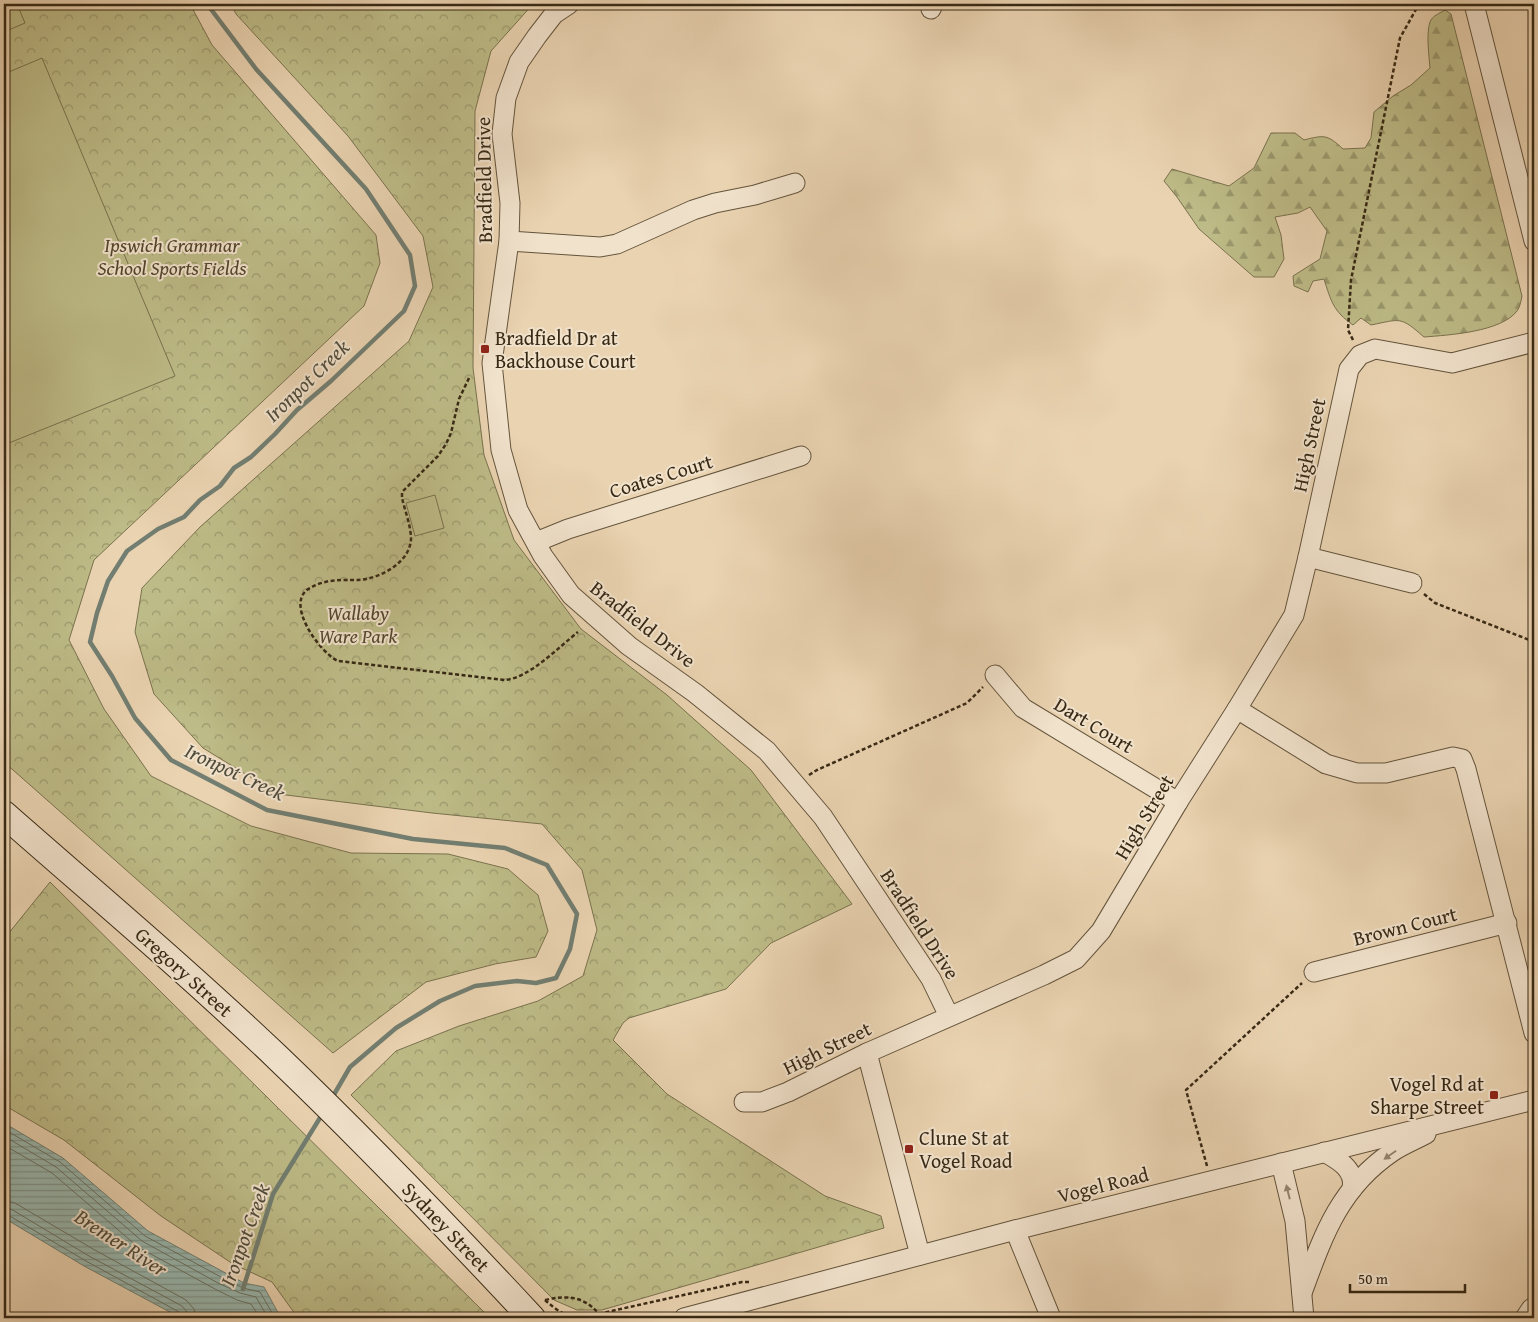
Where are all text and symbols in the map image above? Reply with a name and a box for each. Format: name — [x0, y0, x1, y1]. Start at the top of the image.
street label: Bradfield Drive — [468, 117, 499, 244]
park label: Ipswich Grammar School Sports Fields — [98, 230, 247, 282]
place label: Bradfield Dr at Backhouse Court — [495, 323, 636, 375]
water label: Ironpot Creek — [257, 332, 356, 429]
marker: Bradfield Dr at Backhouse Court — [479, 343, 491, 355]
street label: High Street — [1284, 395, 1333, 494]
street label: Coates Court — [606, 446, 716, 505]
street label: Bradfield Drive — [585, 573, 702, 674]
park label: Wallaby Ware Park — [319, 598, 398, 650]
street label: Dart Court — [1049, 689, 1140, 760]
water label: Ironpot Creek — [180, 735, 291, 808]
street label: High Street — [1107, 769, 1180, 865]
street label: Bradfield Drive — [874, 863, 967, 985]
street label: Brown Court — [1350, 899, 1460, 952]
street label: Gregory Street — [129, 920, 240, 1023]
street label: High Street — [778, 1014, 876, 1081]
place label: Vogel Rd at Sharpe Street — [1370, 1069, 1484, 1121]
marker: Vogel Rd at Sharpe Street — [1488, 1089, 1500, 1101]
place label: Clune St at Vogel Road — [919, 1123, 1013, 1175]
marker: Clune St at Vogel Road — [903, 1143, 915, 1155]
one-way arrow — [1383, 1150, 1397, 1160]
street label: Vogel Road — [1054, 1159, 1152, 1210]
street label: Sydney Street — [396, 1175, 497, 1278]
water label: Ironpot Creek — [212, 1179, 278, 1291]
one-way arrow — [1284, 1184, 1292, 1199]
water label: Bremer River — [68, 1201, 175, 1285]
scale bar — [1350, 1262, 1466, 1294]
text: 50 m — [1358, 1268, 1389, 1289]

